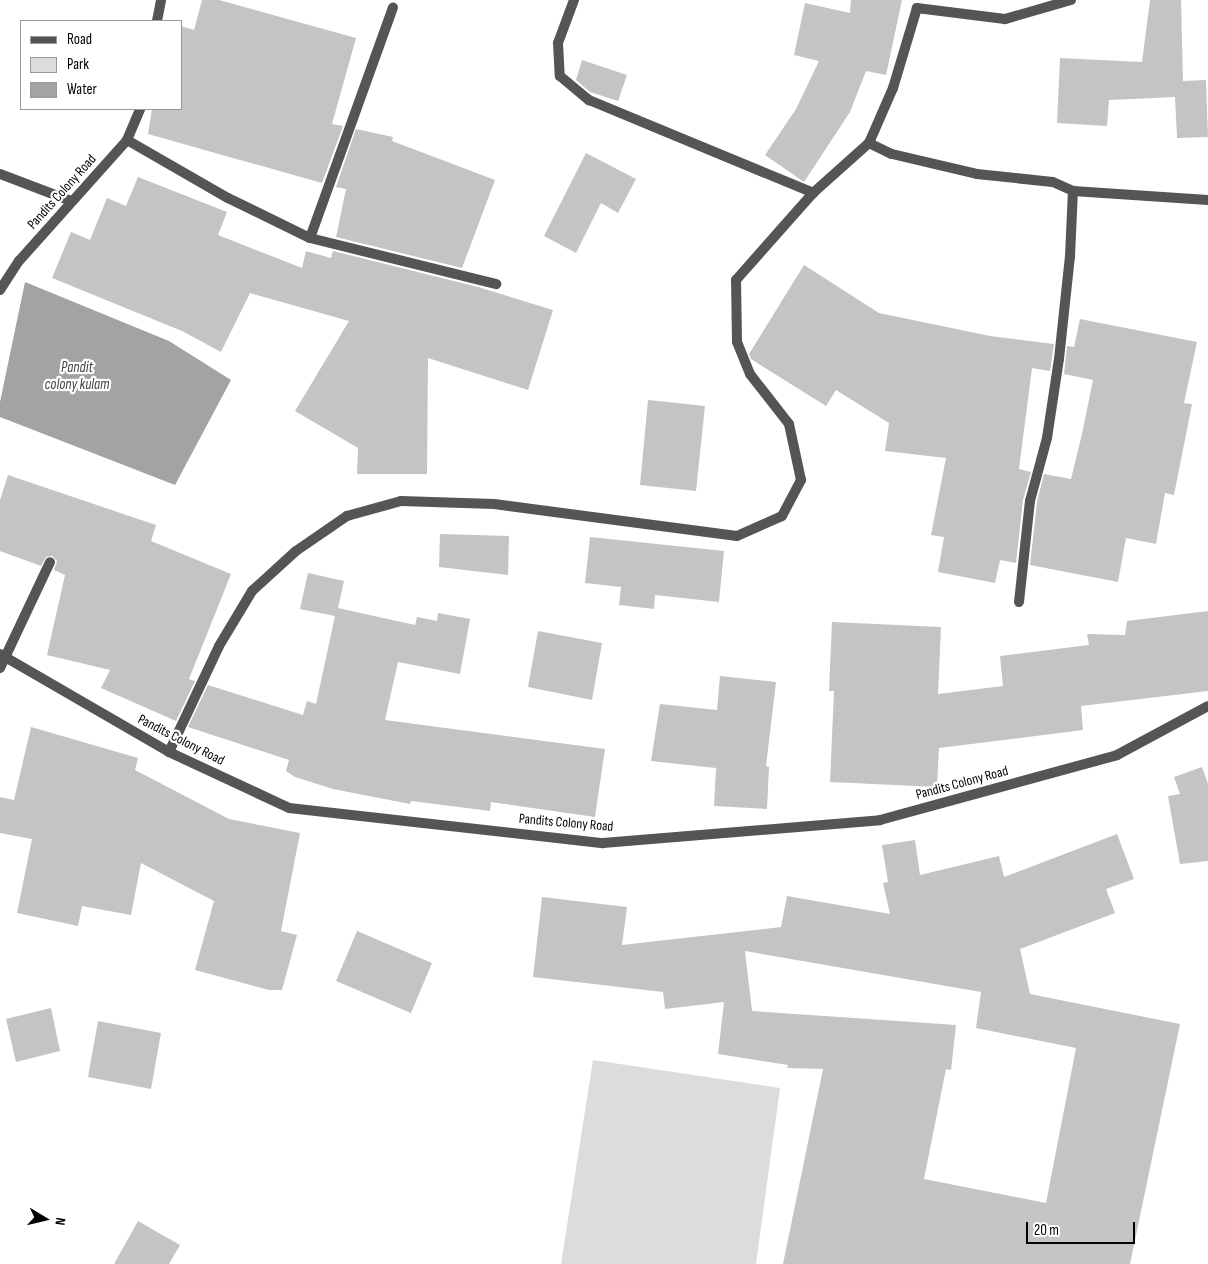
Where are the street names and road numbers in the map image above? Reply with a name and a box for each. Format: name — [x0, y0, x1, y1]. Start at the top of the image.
street label: Pandits Colony Road — [24, 151, 100, 233]
street label: Pandits Colony Road — [135, 711, 227, 769]
street label: Pandits Colony Road — [914, 763, 1010, 803]
street label: Pandits Colony Road — [518, 811, 614, 835]

